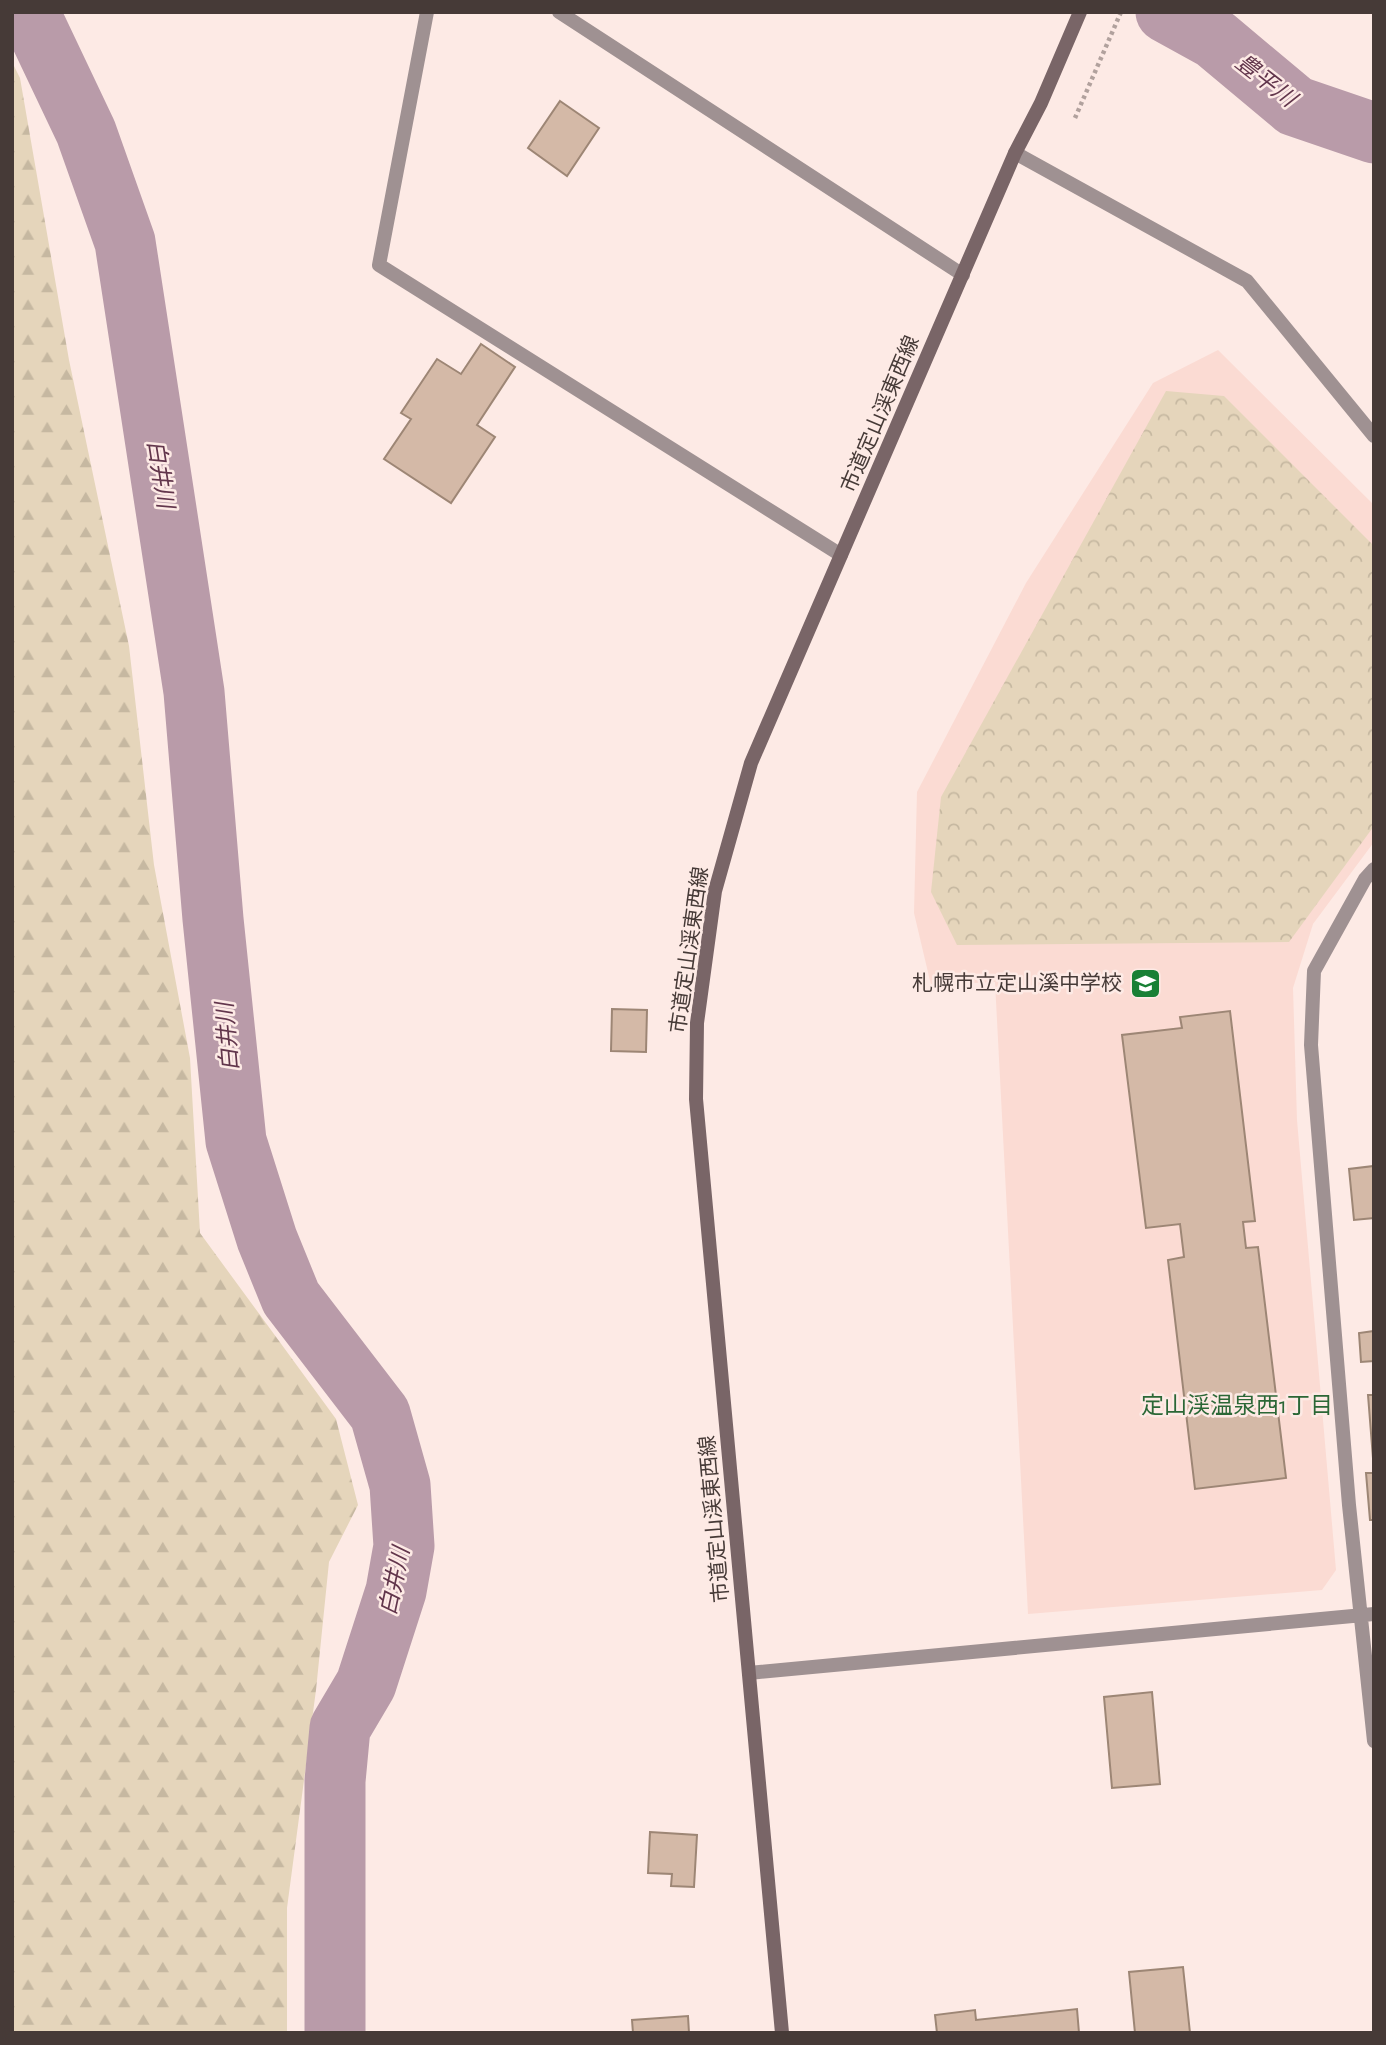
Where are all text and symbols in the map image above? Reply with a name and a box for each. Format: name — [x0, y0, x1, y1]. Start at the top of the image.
water label: 豊平川 — [1231, 49, 1303, 113]
street label: 市道定山渓東西線 — [837, 332, 923, 496]
water label: 白井川 — [143, 438, 179, 513]
street label: 市道定山渓東西線 — [666, 865, 712, 1035]
school or university icon: 札幌市立定山溪中学校 — [1128, 966, 1162, 1000]
place label: 札幌市立定山溪中学校 — [912, 972, 1122, 994]
water label: 白井川 — [212, 999, 243, 1072]
district label: 定山渓温泉西1丁目 — [1141, 1393, 1333, 1418]
street label: 市道定山渓東西線 — [696, 1434, 732, 1604]
water label: 白井川 — [375, 1542, 415, 1617]

